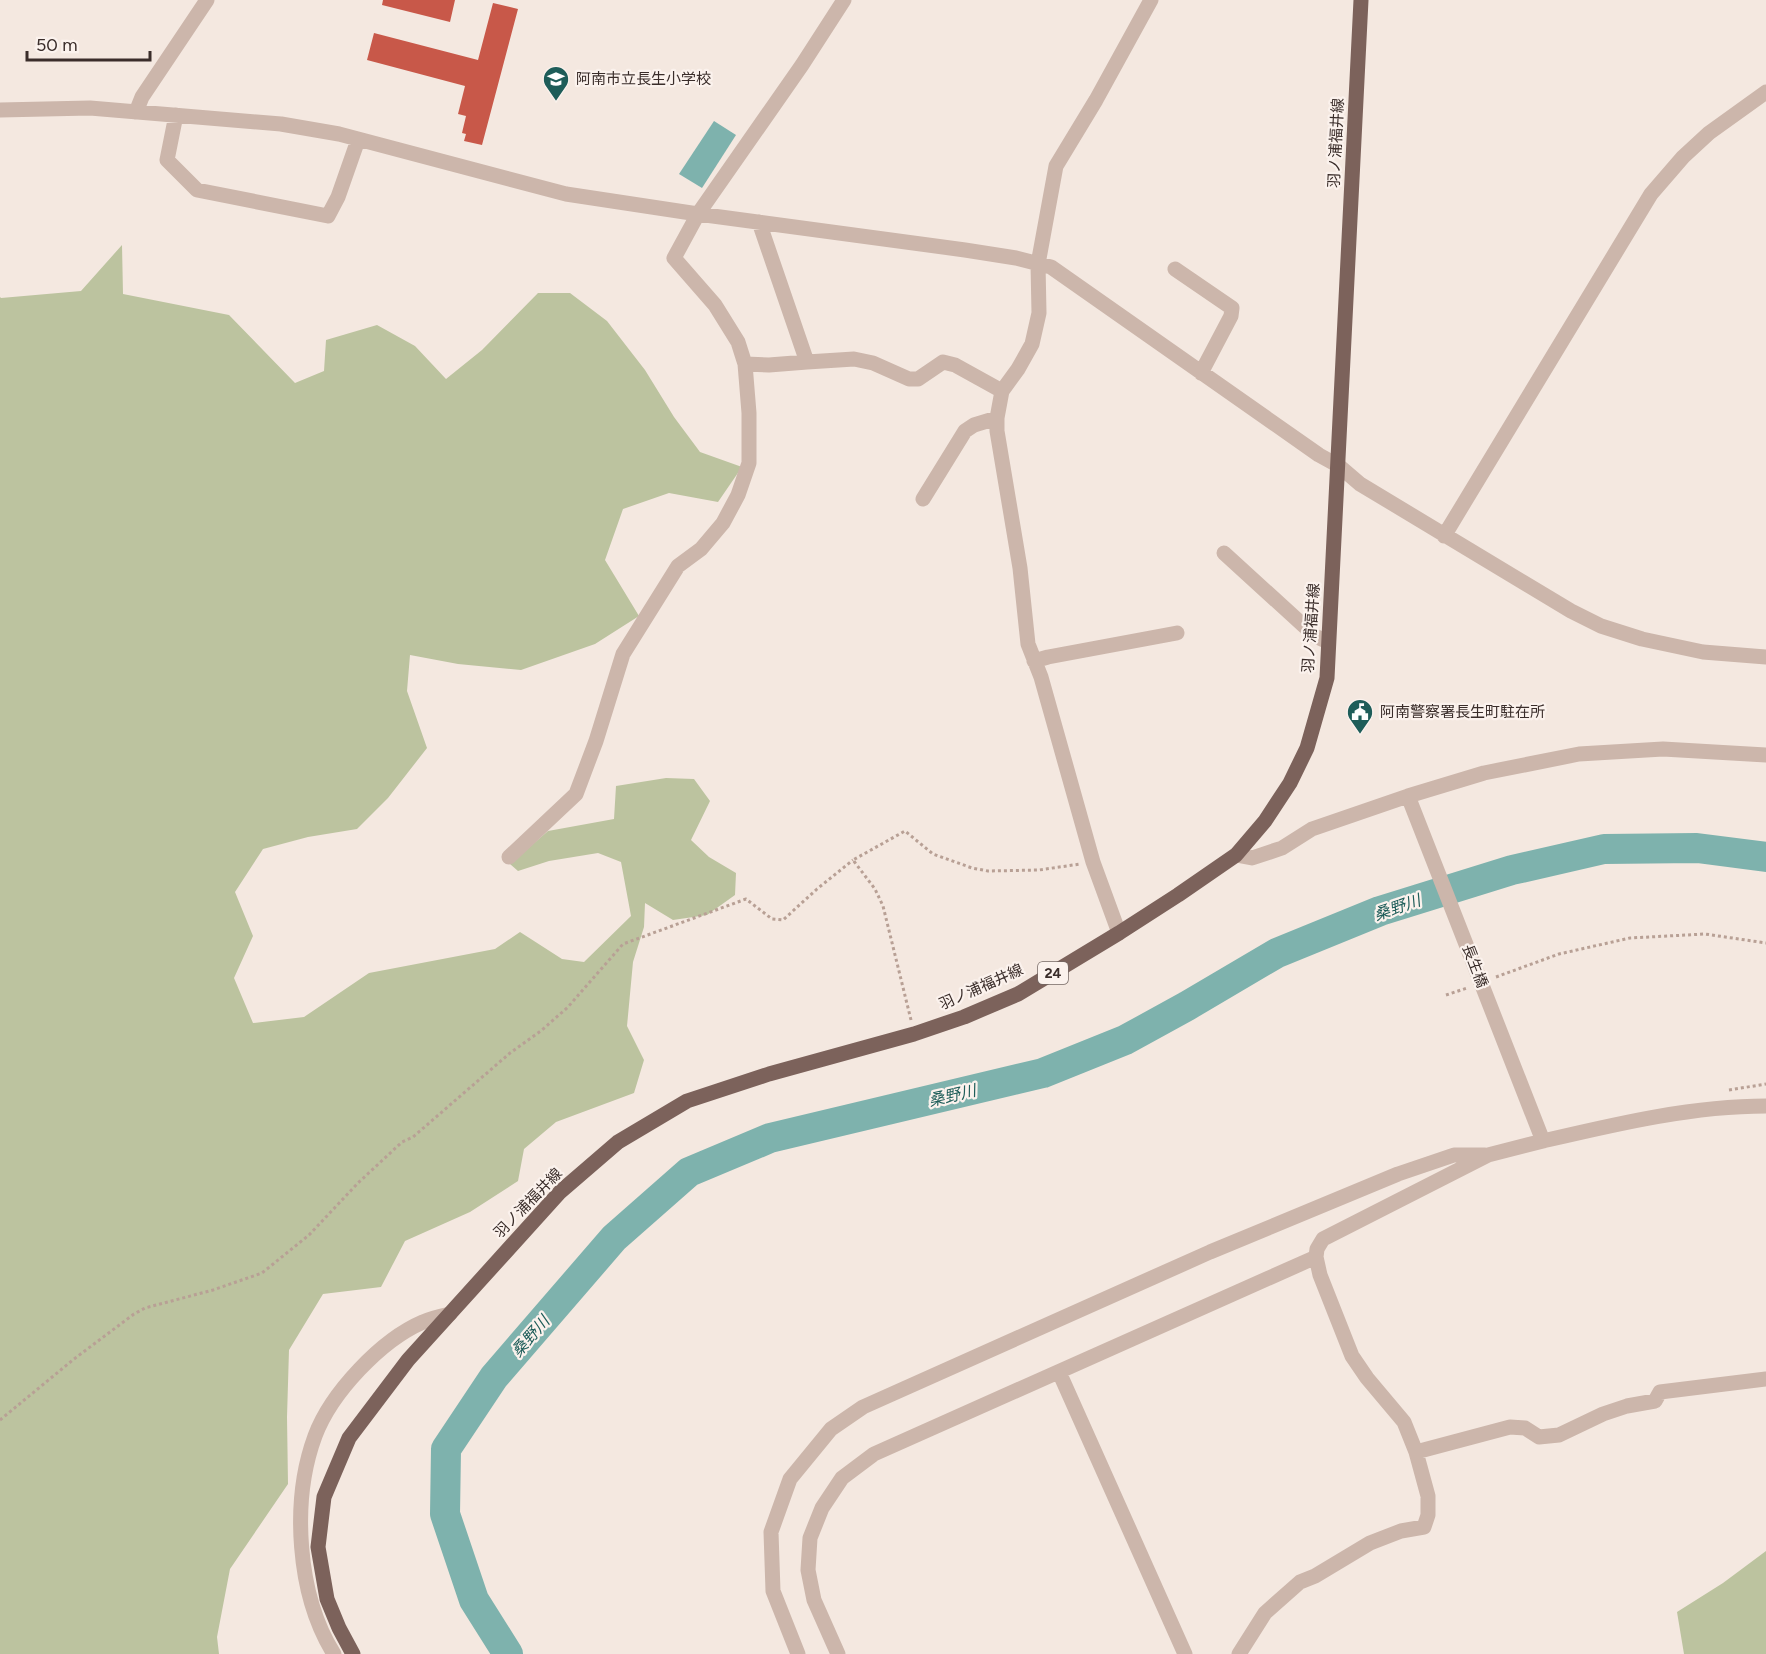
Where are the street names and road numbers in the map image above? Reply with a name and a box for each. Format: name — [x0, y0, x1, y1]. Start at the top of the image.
street label: 羽ノ浦福井線 — [1325, 98, 1347, 188]
street label: 羽ノ浦福井線 — [1299, 582, 1323, 674]
street label: 長生橋 — [1459, 942, 1491, 990]
street label: 羽ノ浦福井線 — [936, 960, 1026, 1014]
road number: 24 — [1038, 962, 1068, 984]
street label: 羽ノ浦福井線 — [490, 1164, 566, 1242]

